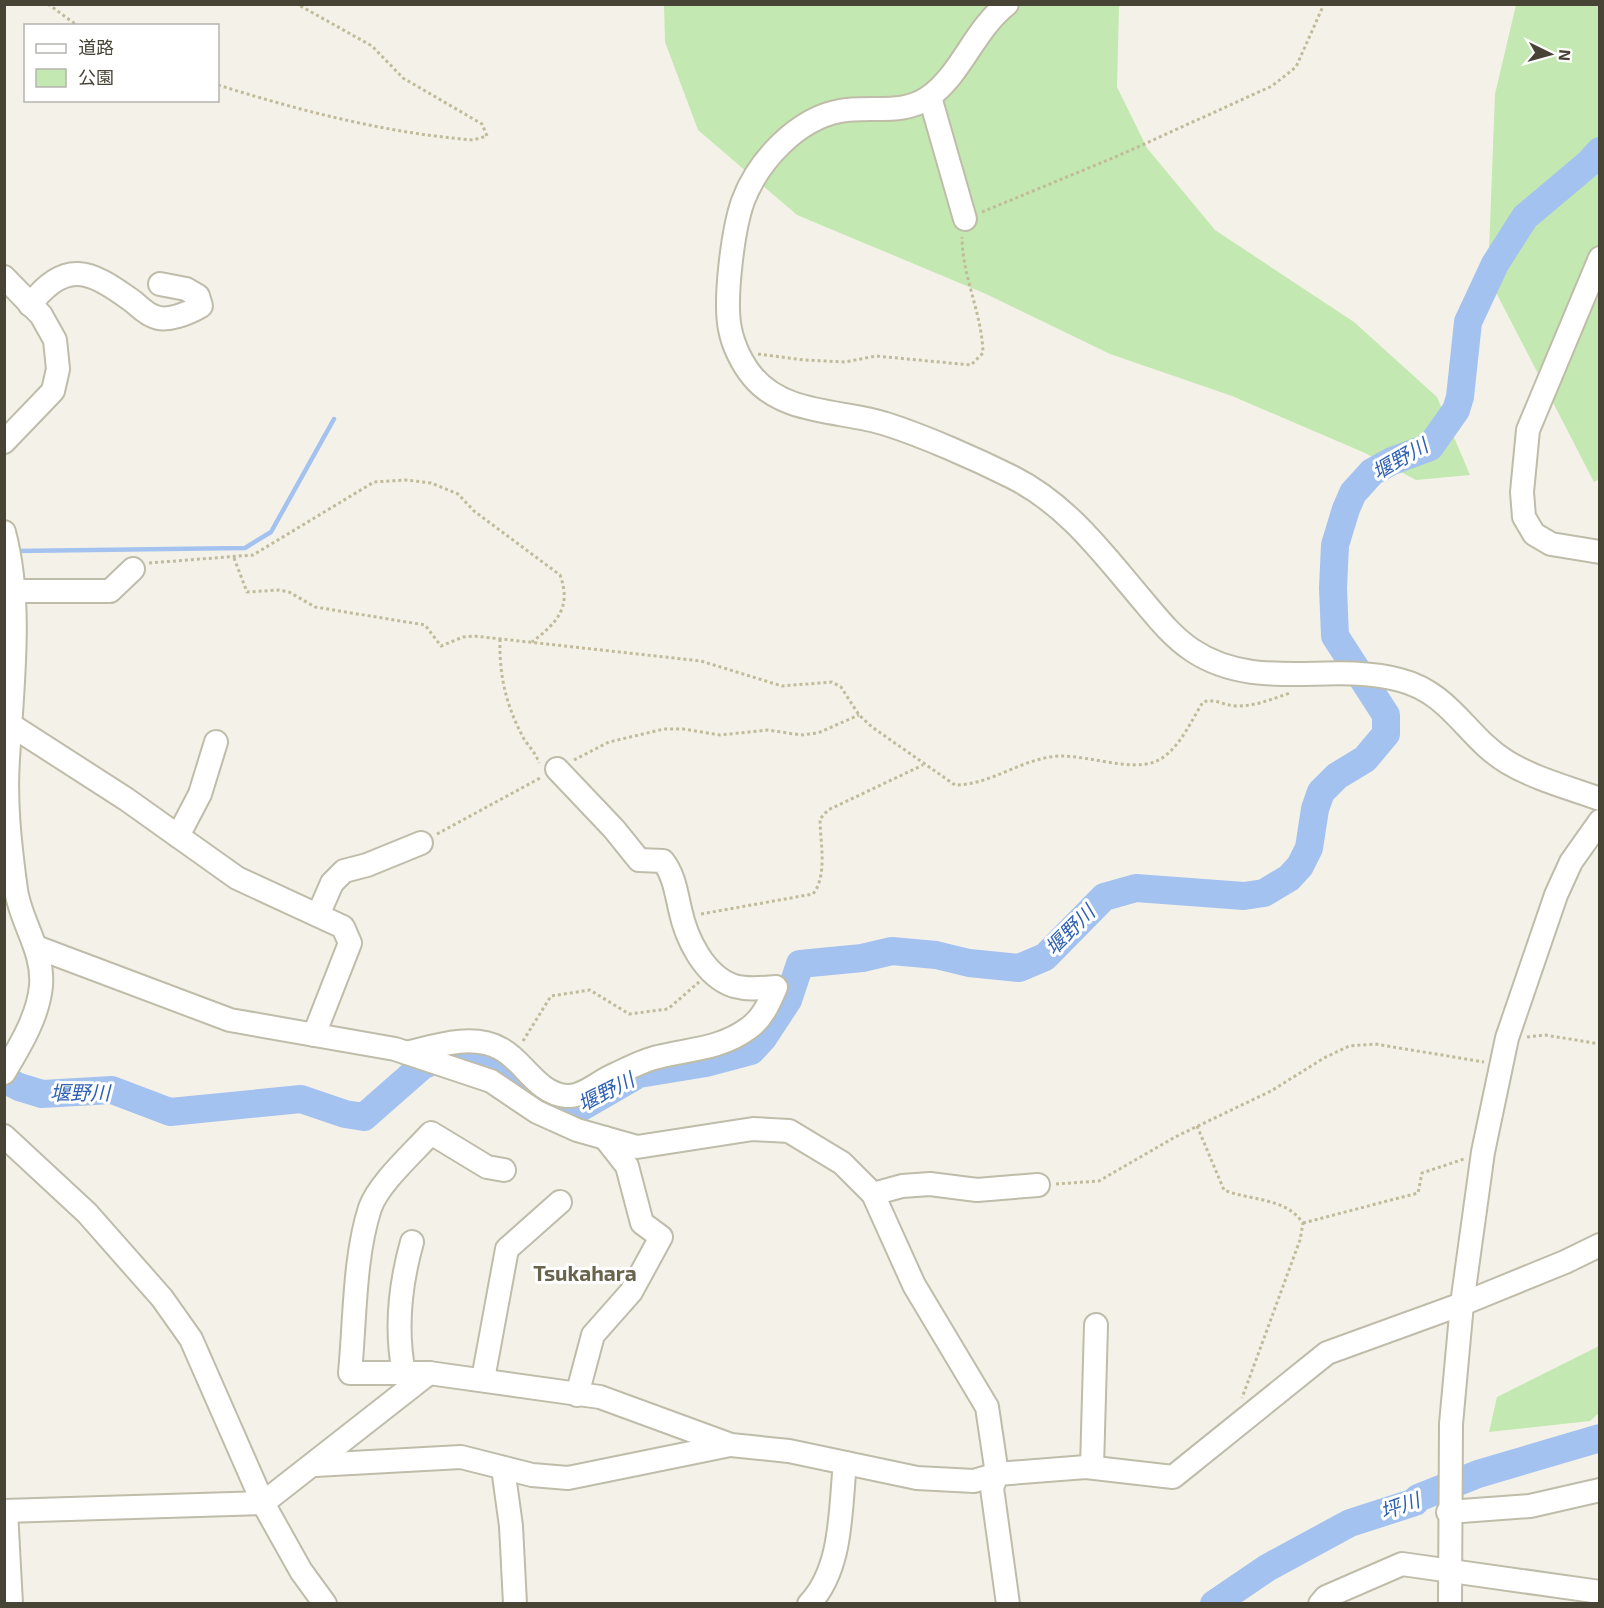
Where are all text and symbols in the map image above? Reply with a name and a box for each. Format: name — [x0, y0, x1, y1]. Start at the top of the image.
legend — [24, 24, 219, 102]
north arrow — [1520, 24, 1580, 84]
text: 道路 — [78, 36, 114, 58]
text: N — [1555, 49, 1575, 62]
text: 公園 — [78, 66, 114, 88]
water label: 堰野川 — [1368, 432, 1433, 484]
water label: 堰野川 — [1040, 898, 1100, 959]
water label: 堰野川 — [573, 1066, 640, 1115]
water label: 堰野川 — [50, 1080, 112, 1104]
district label: Tsukahara — [533, 1260, 637, 1285]
water label: 坪川 — [1377, 1487, 1424, 1523]

